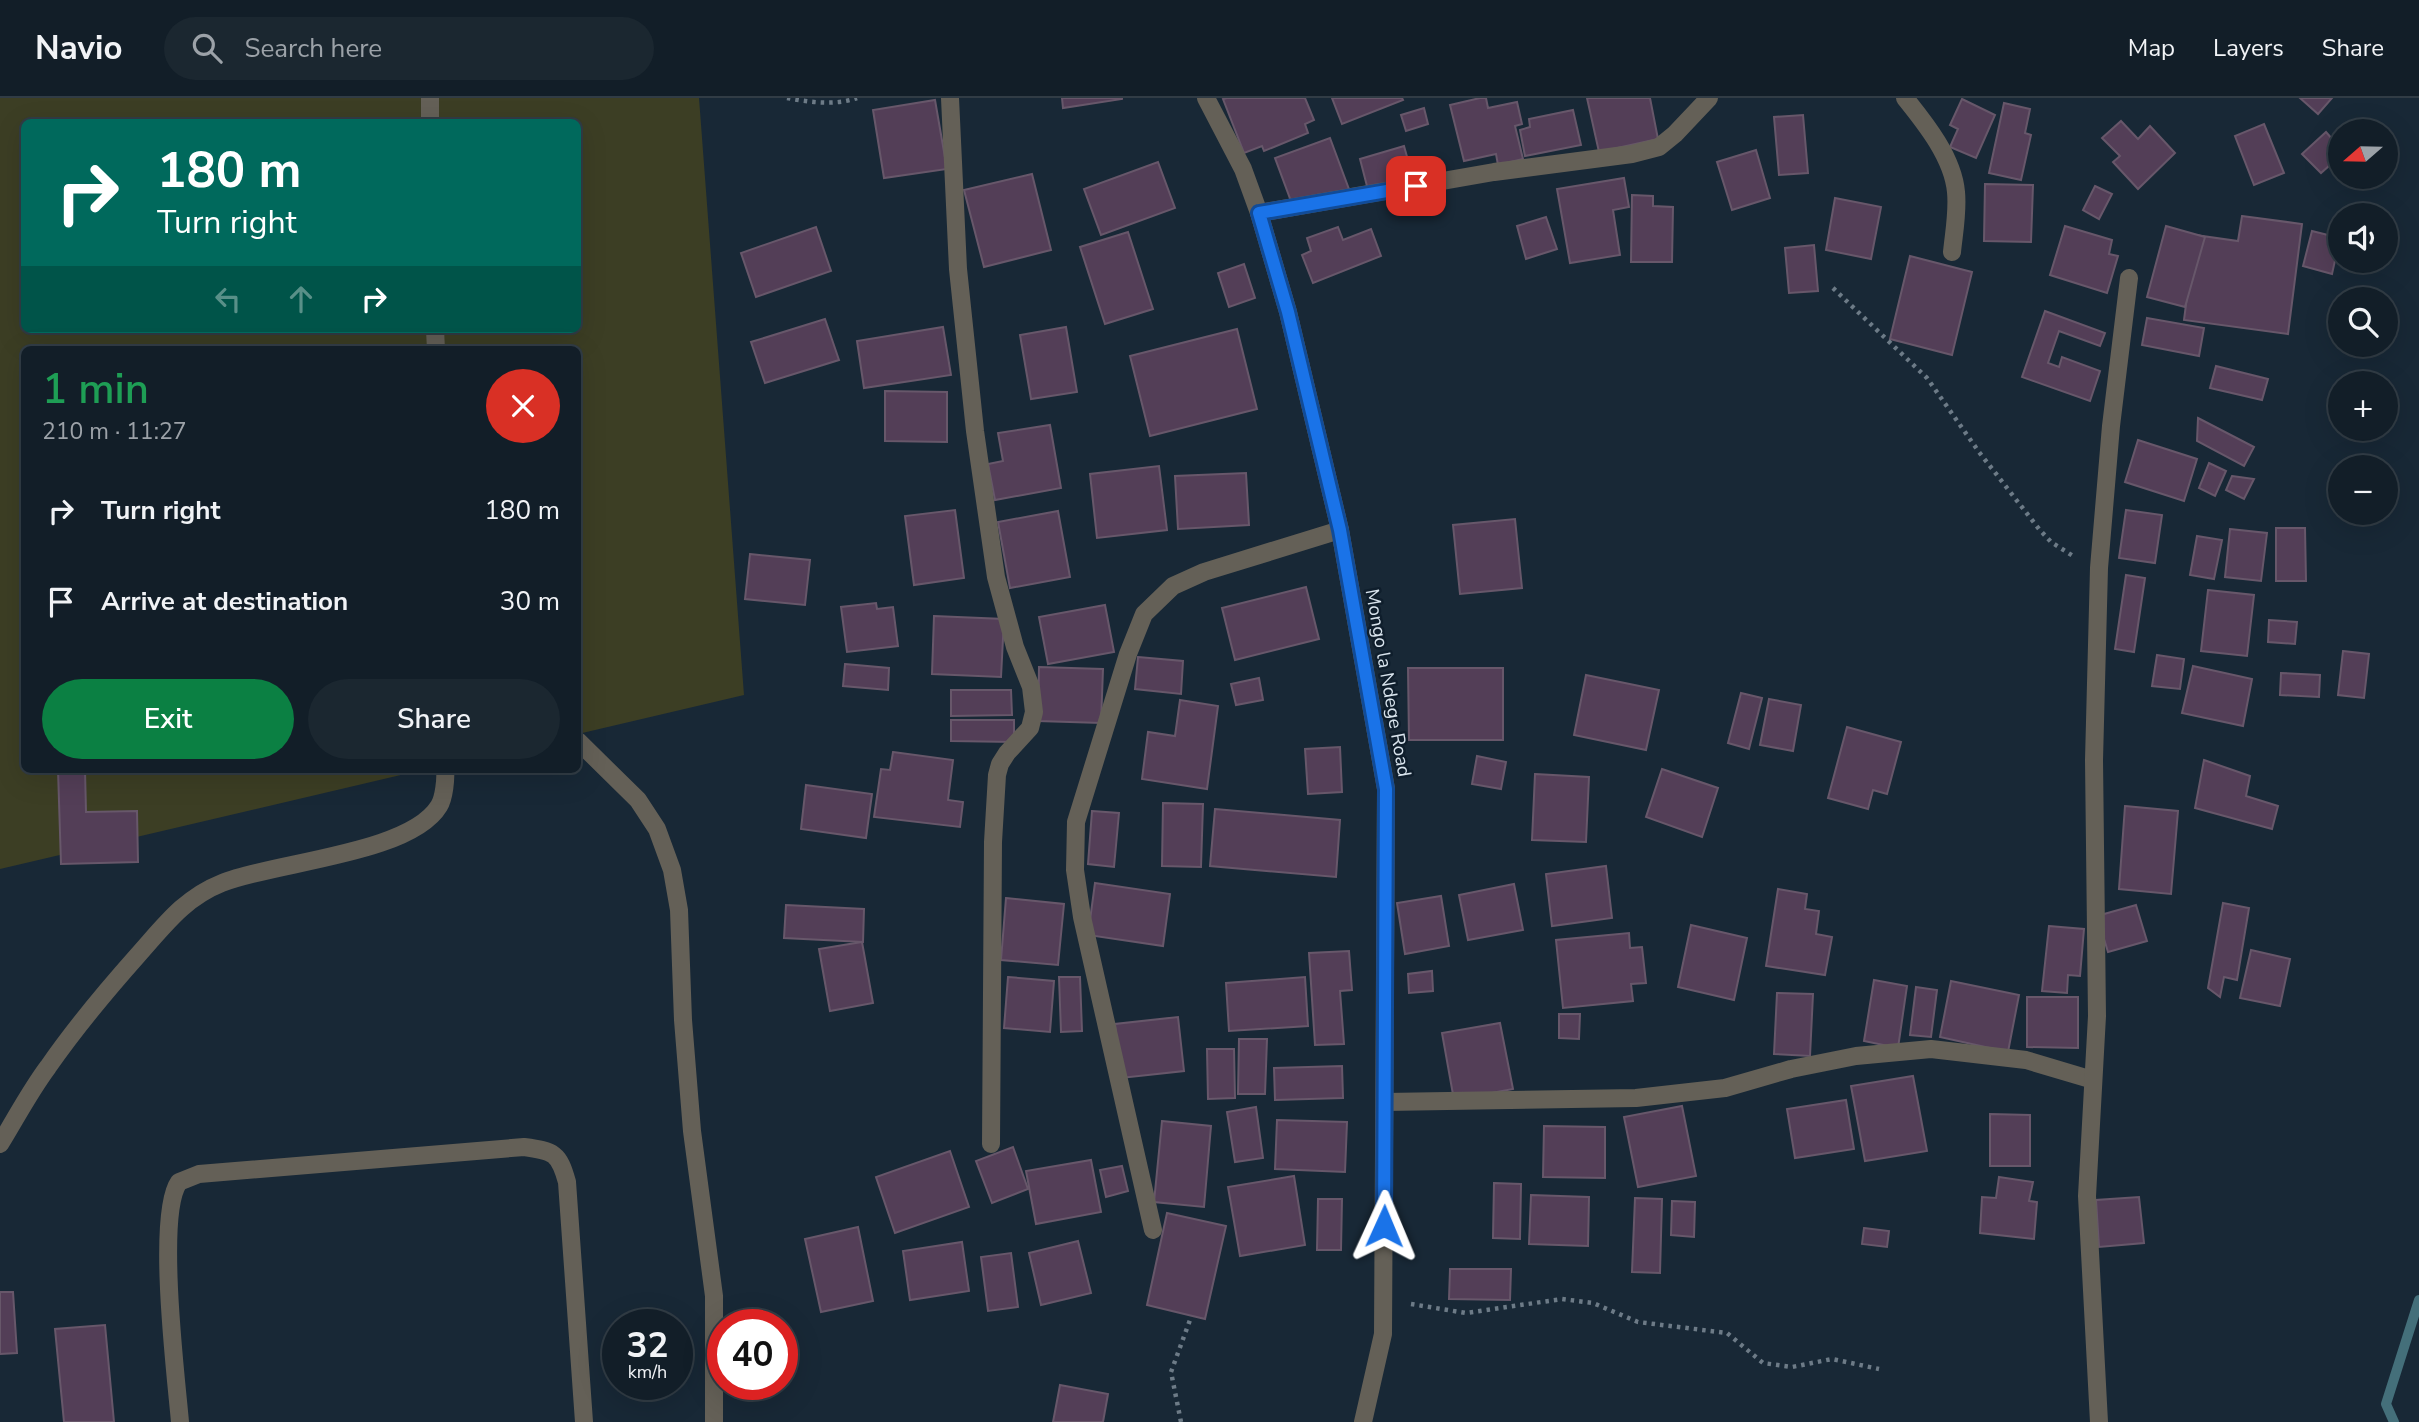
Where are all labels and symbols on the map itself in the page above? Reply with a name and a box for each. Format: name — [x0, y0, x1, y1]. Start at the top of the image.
north arrow — [2328, 119, 2398, 189]
pin — [1386, 156, 1446, 216]
street label: Mongo la Ndege Road — [1359, 587, 1417, 779]
position arrow — [1347, 1189, 1421, 1263]
speed limit sign: 40 — [707, 1309, 798, 1400]

